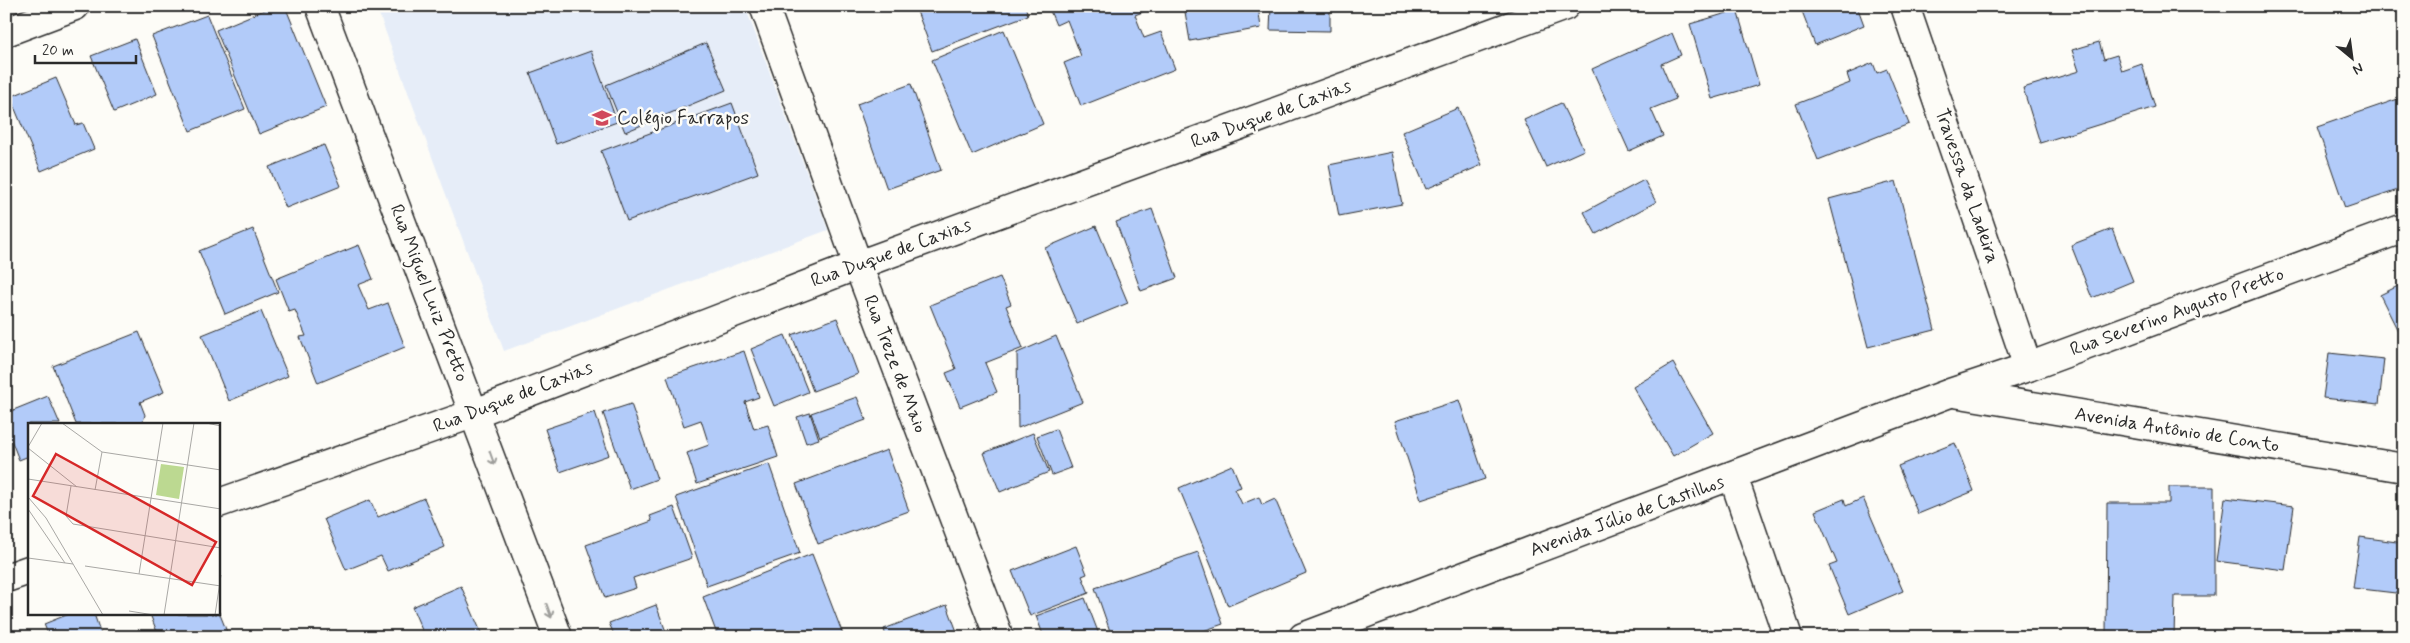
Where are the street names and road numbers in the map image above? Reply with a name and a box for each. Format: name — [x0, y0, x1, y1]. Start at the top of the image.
street label: Rua Duque de Caxias — [1187, 73, 1355, 155]
street label: Travessa da Ladeira — [1929, 105, 2005, 267]
street label: Rua Miguel Luiz Pretto — [381, 201, 474, 386]
street label: Rua Duque de Caxias — [807, 212, 975, 294]
street label: Rua Severino Augusto Pretto — [2067, 262, 2288, 363]
street label: Rua Treze de Maio — [857, 291, 933, 437]
street label: Rua Duque de Caxias — [430, 355, 597, 439]
street label: Avenida Antônio de Conto — [2073, 401, 2281, 459]
street label: Avenida Júlio de Castilhos — [1526, 469, 1728, 563]

